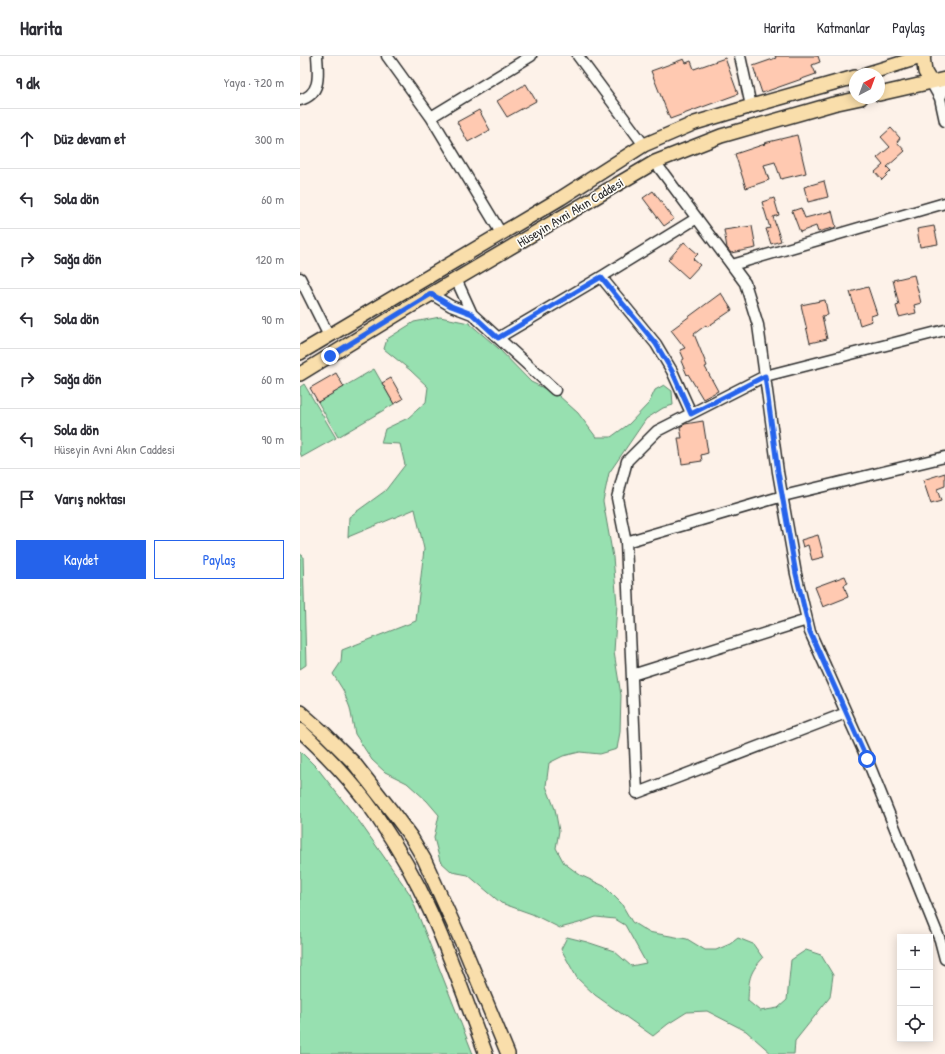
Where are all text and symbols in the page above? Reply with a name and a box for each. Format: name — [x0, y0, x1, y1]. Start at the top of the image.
text: Harita — [20, 15, 62, 41]
text: Harita — [764, 18, 795, 37]
text: Katmanlar — [817, 18, 870, 37]
text: Paylaş — [892, 18, 925, 37]
north arrow — [849, 68, 885, 104]
text: 9 dk — [16, 71, 40, 94]
text: Yaya · 720 m — [224, 73, 284, 91]
icon: ahead — [16, 128, 38, 150]
text: Düz devam et — [54, 128, 125, 149]
text: 300 m — [255, 130, 284, 148]
street label: Hüseyin Avni Akın Caddesi — [513, 173, 627, 251]
icon: left — [16, 188, 38, 210]
text: Sola dön — [54, 188, 99, 209]
text: 60 m — [261, 190, 284, 208]
icon: right — [16, 248, 38, 270]
text: Sağa dön — [54, 248, 101, 269]
text: 120 m — [256, 250, 284, 268]
icon: left — [16, 308, 38, 330]
text: Sola dön — [54, 308, 99, 329]
text: 90 m — [262, 310, 284, 328]
route end — [321, 347, 339, 365]
icon: right — [16, 368, 38, 390]
text: Sağa dön — [54, 368, 101, 389]
text: 60 m — [261, 370, 284, 388]
text: Sola dön — [54, 419, 99, 440]
icon: left — [16, 428, 38, 450]
text: 90 m — [262, 430, 284, 448]
text: Hüseyin Avni Akın Caddesi — [54, 440, 175, 458]
icon: arrive — [16, 488, 38, 510]
text: Varış noktası — [54, 488, 126, 509]
button: Kaydet — [16, 540, 146, 579]
button: Paylaş — [154, 540, 284, 579]
route start — [858, 750, 876, 768]
map controls — [897, 934, 933, 1042]
button: + — [897, 934, 933, 970]
button: − — [897, 970, 933, 1006]
button: locate — [897, 1006, 933, 1042]

